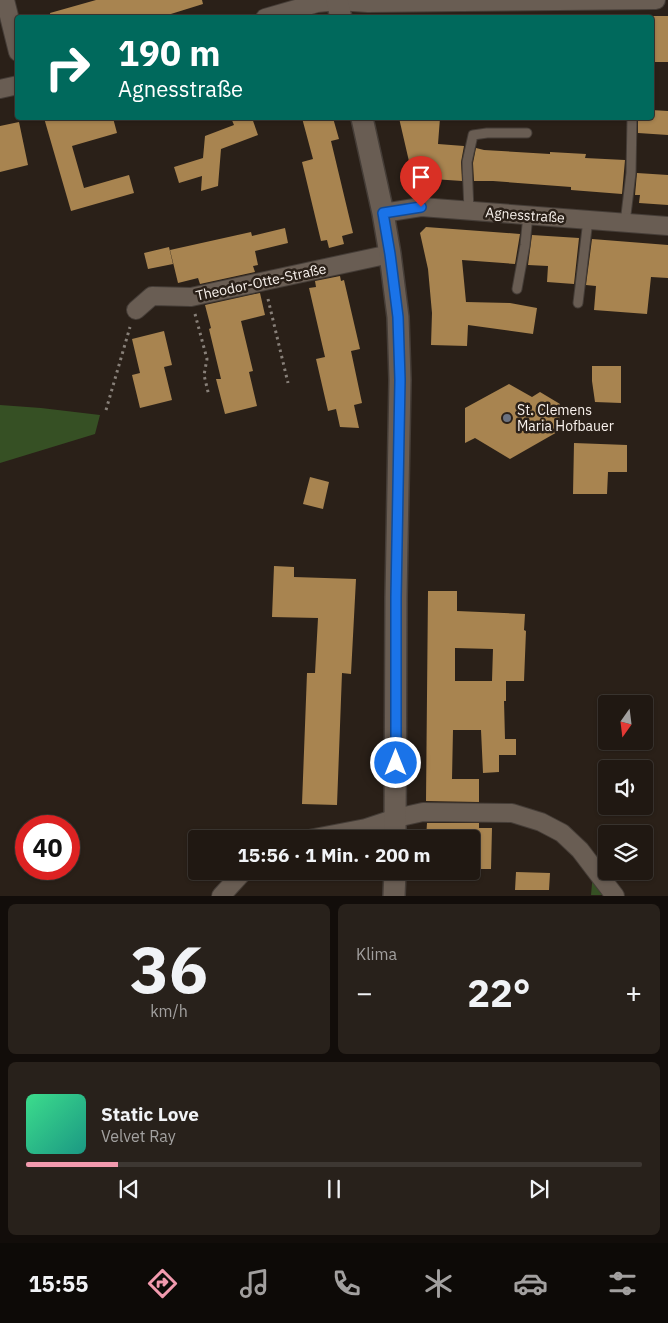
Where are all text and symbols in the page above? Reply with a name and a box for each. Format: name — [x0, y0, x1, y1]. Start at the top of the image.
text: 190 m — [118, 30, 221, 76]
icon: right — [35, 35, 100, 100]
text: Agnesstraße — [118, 74, 243, 103]
pin — [400, 156, 442, 207]
icon: arrive — [407, 163, 435, 191]
street label: Agnesstraße — [485, 203, 566, 227]
street label: Theodor-Otte-Straße — [194, 259, 328, 305]
place label: St. Clemens Maria Hofbauer — [517, 401, 614, 435]
marker: St. Clemens Maria Hofbauer — [501, 412, 513, 424]
north arrow — [598, 695, 652, 750]
map controls — [598, 695, 653, 880]
position arrow — [369, 736, 421, 788]
button: sound — [598, 760, 653, 815]
speed limit sign: 40 — [15, 815, 80, 880]
button: layers — [598, 825, 653, 880]
text: 15:56 · 1 Min. · 200 m — [237, 843, 431, 867]
text: 36 — [130, 926, 208, 1011]
text: Klima — [356, 944, 397, 964]
text: 22° — [467, 968, 531, 1017]
text: − — [356, 974, 373, 1011]
text: + — [625, 974, 642, 1011]
text: km/h — [150, 1001, 188, 1021]
text: Static Love — [101, 1102, 199, 1126]
text: Velvet Ray — [101, 1126, 176, 1146]
icon: previous — [115, 1175, 143, 1203]
icon: pause — [320, 1175, 348, 1203]
icon: next — [525, 1175, 553, 1203]
icon: directions — [145, 1266, 180, 1301]
icon: music — [237, 1266, 272, 1301]
icon: phone — [329, 1266, 364, 1301]
icon: climate — [421, 1266, 456, 1301]
icon: car — [513, 1266, 548, 1301]
icon: filters — [605, 1266, 640, 1301]
text: 15:55 — [28, 1269, 88, 1298]

